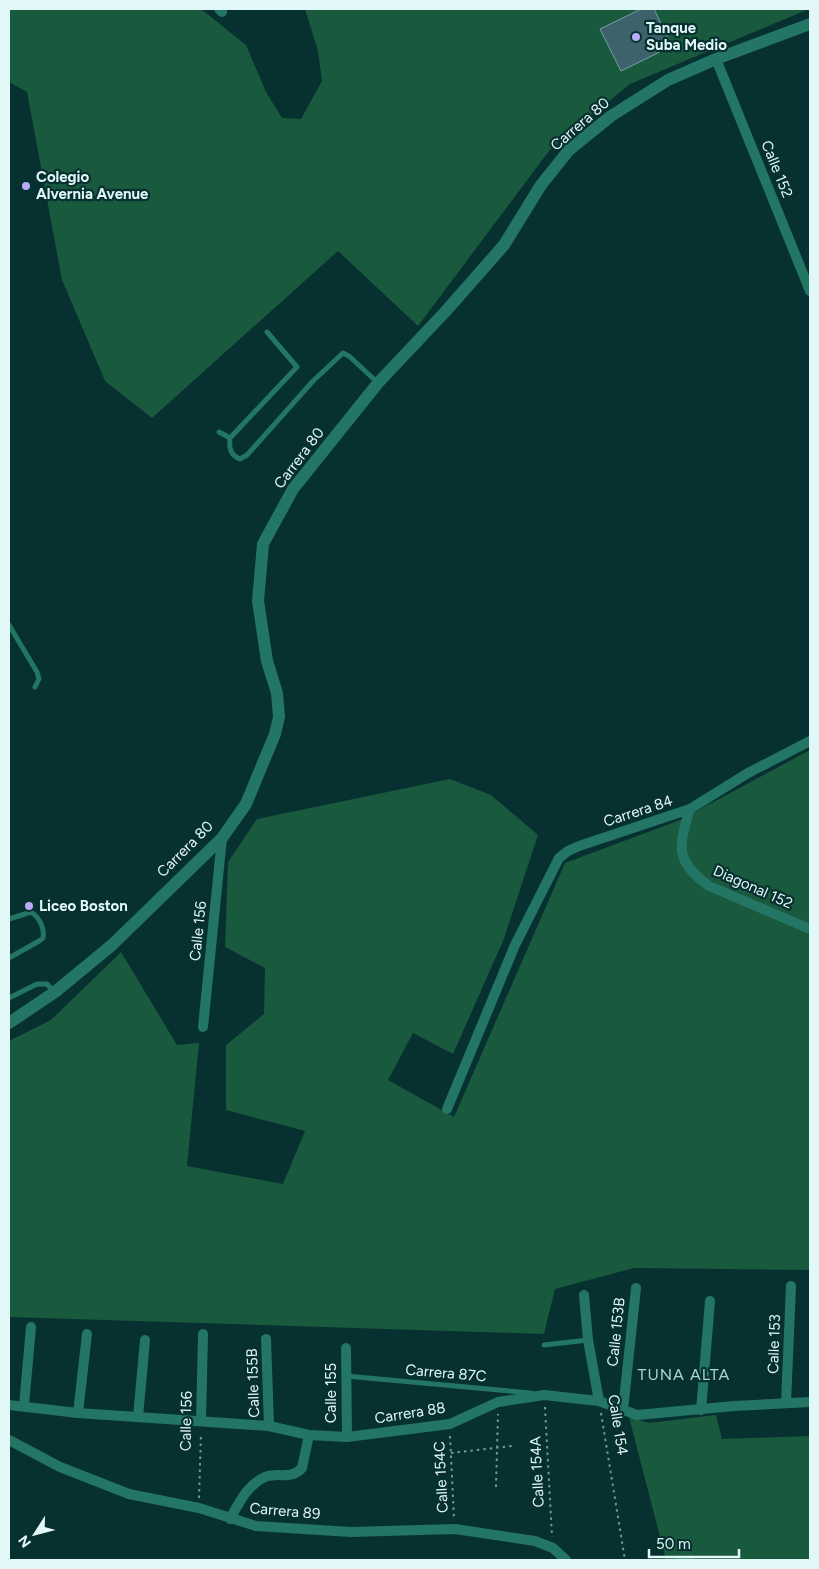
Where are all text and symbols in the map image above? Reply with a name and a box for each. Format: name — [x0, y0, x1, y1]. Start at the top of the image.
place label: Tanque Suba Medio — [646, 19, 727, 54]
marker: Tanque Suba Medio — [630, 31, 642, 43]
street label: Carrera 80 — [547, 94, 613, 154]
street label: Calle 152 — [757, 138, 797, 200]
place label: Colegio Alvernia Avenue — [36, 168, 149, 203]
marker: Colegio Alvernia Avenue — [20, 180, 32, 192]
street label: Carrera 80 — [270, 424, 328, 492]
street label: Carrera 84 — [601, 791, 675, 831]
street label: Carrera 80 — [153, 817, 217, 881]
street label: Diagonal 152 — [710, 861, 796, 913]
place label: Liceo Boston — [39, 897, 128, 915]
marker: Liceo Boston — [23, 900, 35, 912]
street label: Calle 156 — [186, 900, 210, 962]
street label: Calle 153B — [603, 1297, 629, 1367]
street label: Calle 153 — [764, 1314, 784, 1374]
street label: Calle 155B — [243, 1348, 263, 1418]
street label: Carrera 87C — [405, 1360, 487, 1386]
street label: Calle 155 — [322, 1363, 340, 1423]
district label: TUNA ALTA — [638, 1365, 730, 1384]
street label: Calle 156 — [176, 1390, 196, 1451]
street label: Calle 154 — [604, 1393, 632, 1457]
street label: Carrera 88 — [373, 1399, 447, 1427]
street label: Calle 154A — [526, 1436, 548, 1508]
street label: Calle 154C — [430, 1440, 452, 1513]
street label: Carrera 89 — [249, 1499, 321, 1523]
north arrow — [10, 1509, 60, 1559]
scale bar — [649, 1526, 739, 1558]
text: N — [15, 1532, 35, 1551]
text: 50 m — [656, 1535, 691, 1553]

